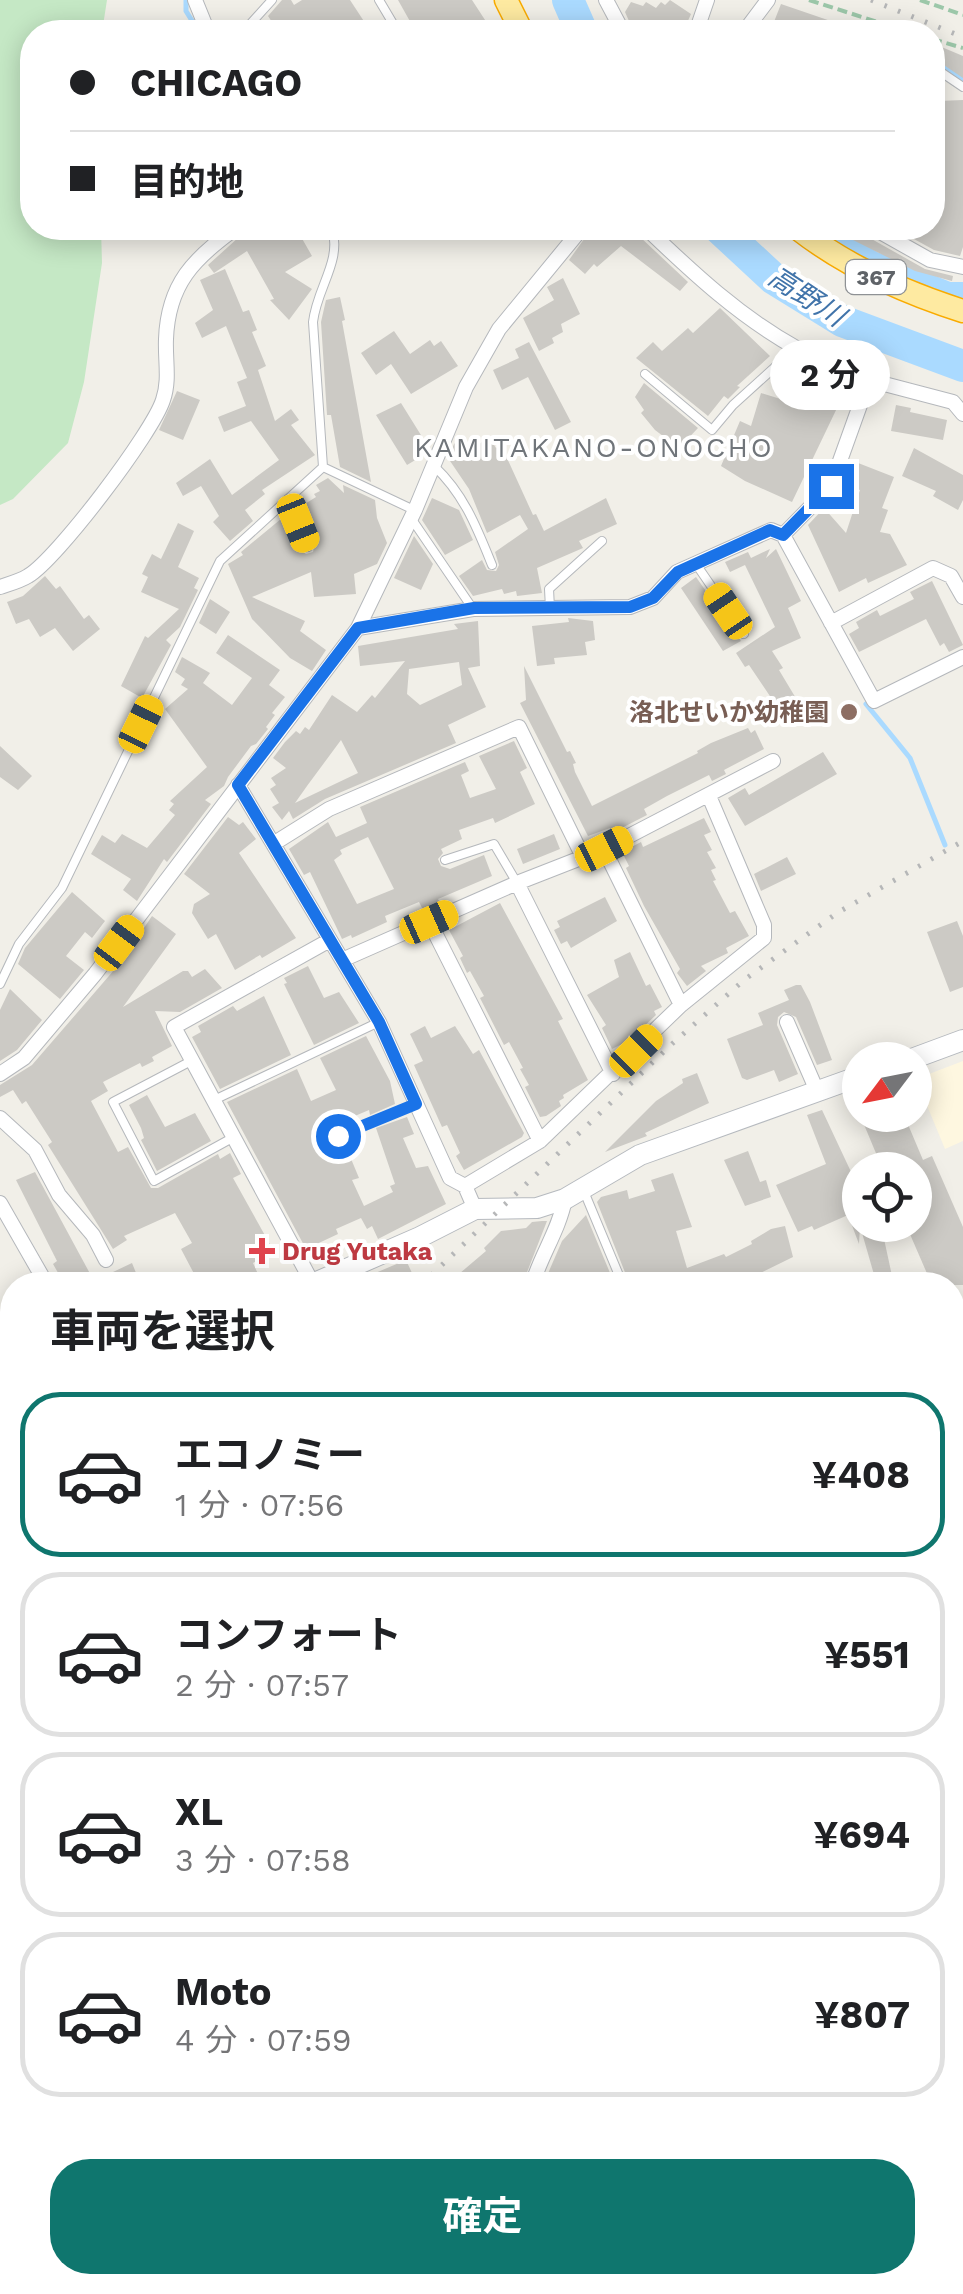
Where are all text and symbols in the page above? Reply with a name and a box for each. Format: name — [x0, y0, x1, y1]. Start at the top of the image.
text: CHICAGO — [130, 61, 302, 105]
text: 目的地 — [130, 160, 244, 204]
water label: 高野川 — [763, 260, 853, 335]
road number: 367 — [846, 260, 906, 294]
callout: 2 分 — [771, 341, 891, 411]
text: 2 分 — [800, 356, 860, 394]
district label: KAMITAKANO-ONOCHO — [414, 431, 774, 464]
route end — [809, 464, 854, 509]
car — [273, 490, 323, 556]
car — [699, 578, 757, 644]
car — [114, 690, 168, 758]
place label: 洛北せいか幼稚園 — [629, 698, 829, 727]
marker: 洛北せいか幼稚園 — [838, 701, 860, 723]
car — [570, 822, 638, 876]
car — [395, 896, 463, 948]
car — [89, 910, 149, 976]
car — [604, 1019, 668, 1083]
north arrow — [842, 1042, 932, 1132]
map controls — [842, 1042, 932, 1242]
route start — [316, 1114, 361, 1159]
button: locate — [842, 1152, 932, 1242]
place label: Drug Yutaka — [282, 1237, 433, 1266]
marker: Drug Yutaka — [251, 1240, 273, 1262]
text: 車両を選択 — [50, 1305, 275, 1358]
icon: car — [55, 1430, 145, 1520]
text: エコノミー — [175, 1433, 365, 1477]
text: ¥408 — [812, 1453, 910, 1497]
text: 1 分 · 07:56 — [175, 1486, 344, 1524]
icon: car — [55, 1610, 145, 1700]
text: コンフォート — [175, 1613, 402, 1657]
text: ¥551 — [824, 1633, 910, 1677]
text: 2 分 · 07:57 — [175, 1666, 349, 1704]
icon: car — [55, 1790, 145, 1880]
text: XL — [175, 1790, 223, 1834]
text: ¥694 — [813, 1813, 910, 1857]
text: 3 分 · 07:58 — [175, 1841, 351, 1879]
icon: car — [55, 1970, 145, 2060]
text: Moto — [175, 1970, 271, 2014]
text: ¥807 — [814, 1993, 910, 2037]
text: 4 分 · 07:59 — [175, 2021, 352, 2059]
button: 確定 — [50, 2159, 915, 2274]

